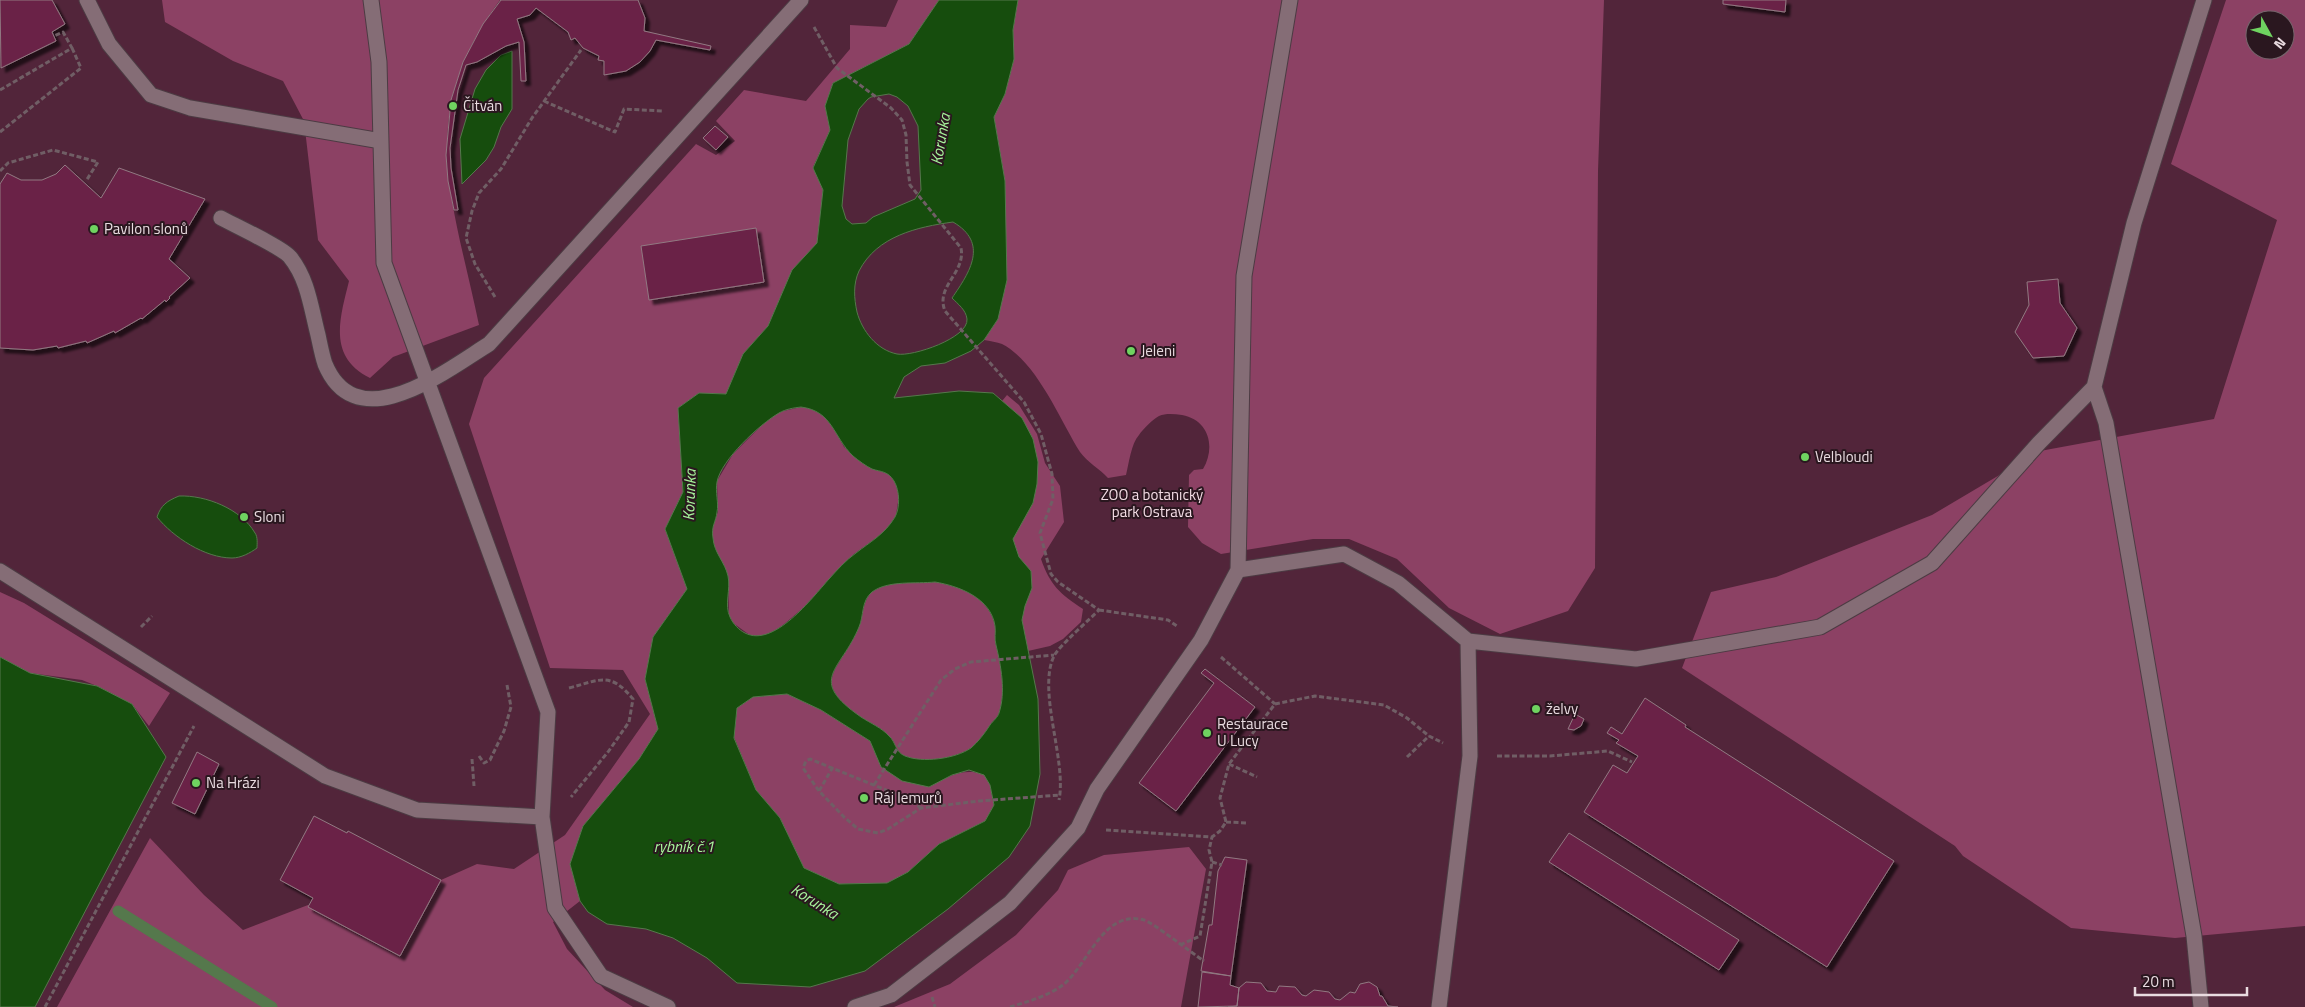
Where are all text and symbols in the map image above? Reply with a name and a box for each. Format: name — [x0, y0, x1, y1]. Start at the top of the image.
north arrow — [2245, 10, 2295, 60]
text: N — [2269, 33, 2292, 54]
place label: Čitván — [463, 94, 502, 117]
marker: Čitván — [447, 100, 459, 112]
water label: Korunka — [924, 110, 956, 167]
place label: Pavilon slonů — [104, 217, 188, 240]
marker: Pavilon slonů — [88, 223, 100, 235]
place label: Jeleni — [1141, 339, 1175, 362]
marker: Jeleni — [1125, 345, 1137, 357]
place label: Velbloudi — [1815, 445, 1873, 468]
marker: Velbloudi — [1799, 451, 1811, 463]
water label: Korunka — [676, 468, 702, 521]
park label: ZOO a botanický park Ostrava — [1101, 483, 1203, 523]
place label: Sloni — [254, 505, 285, 528]
marker: Sloni — [238, 511, 250, 523]
place label: želvy — [1546, 697, 1578, 720]
marker: želvy — [1530, 703, 1542, 715]
place label: Restaurace U Lucy — [1217, 712, 1288, 752]
marker: Restaurace U Lucy — [1201, 727, 1213, 739]
place label: Na Hrázi — [206, 771, 260, 794]
marker: Na Hrázi — [190, 777, 202, 789]
place label: Ráj lemurů — [874, 786, 942, 809]
marker: Ráj lemurů — [858, 792, 870, 804]
water label: rybník č.1 — [654, 834, 714, 858]
water label: Korunka — [787, 877, 844, 925]
scale bar — [2135, 964, 2248, 996]
text: 20 m — [2142, 970, 2175, 993]

